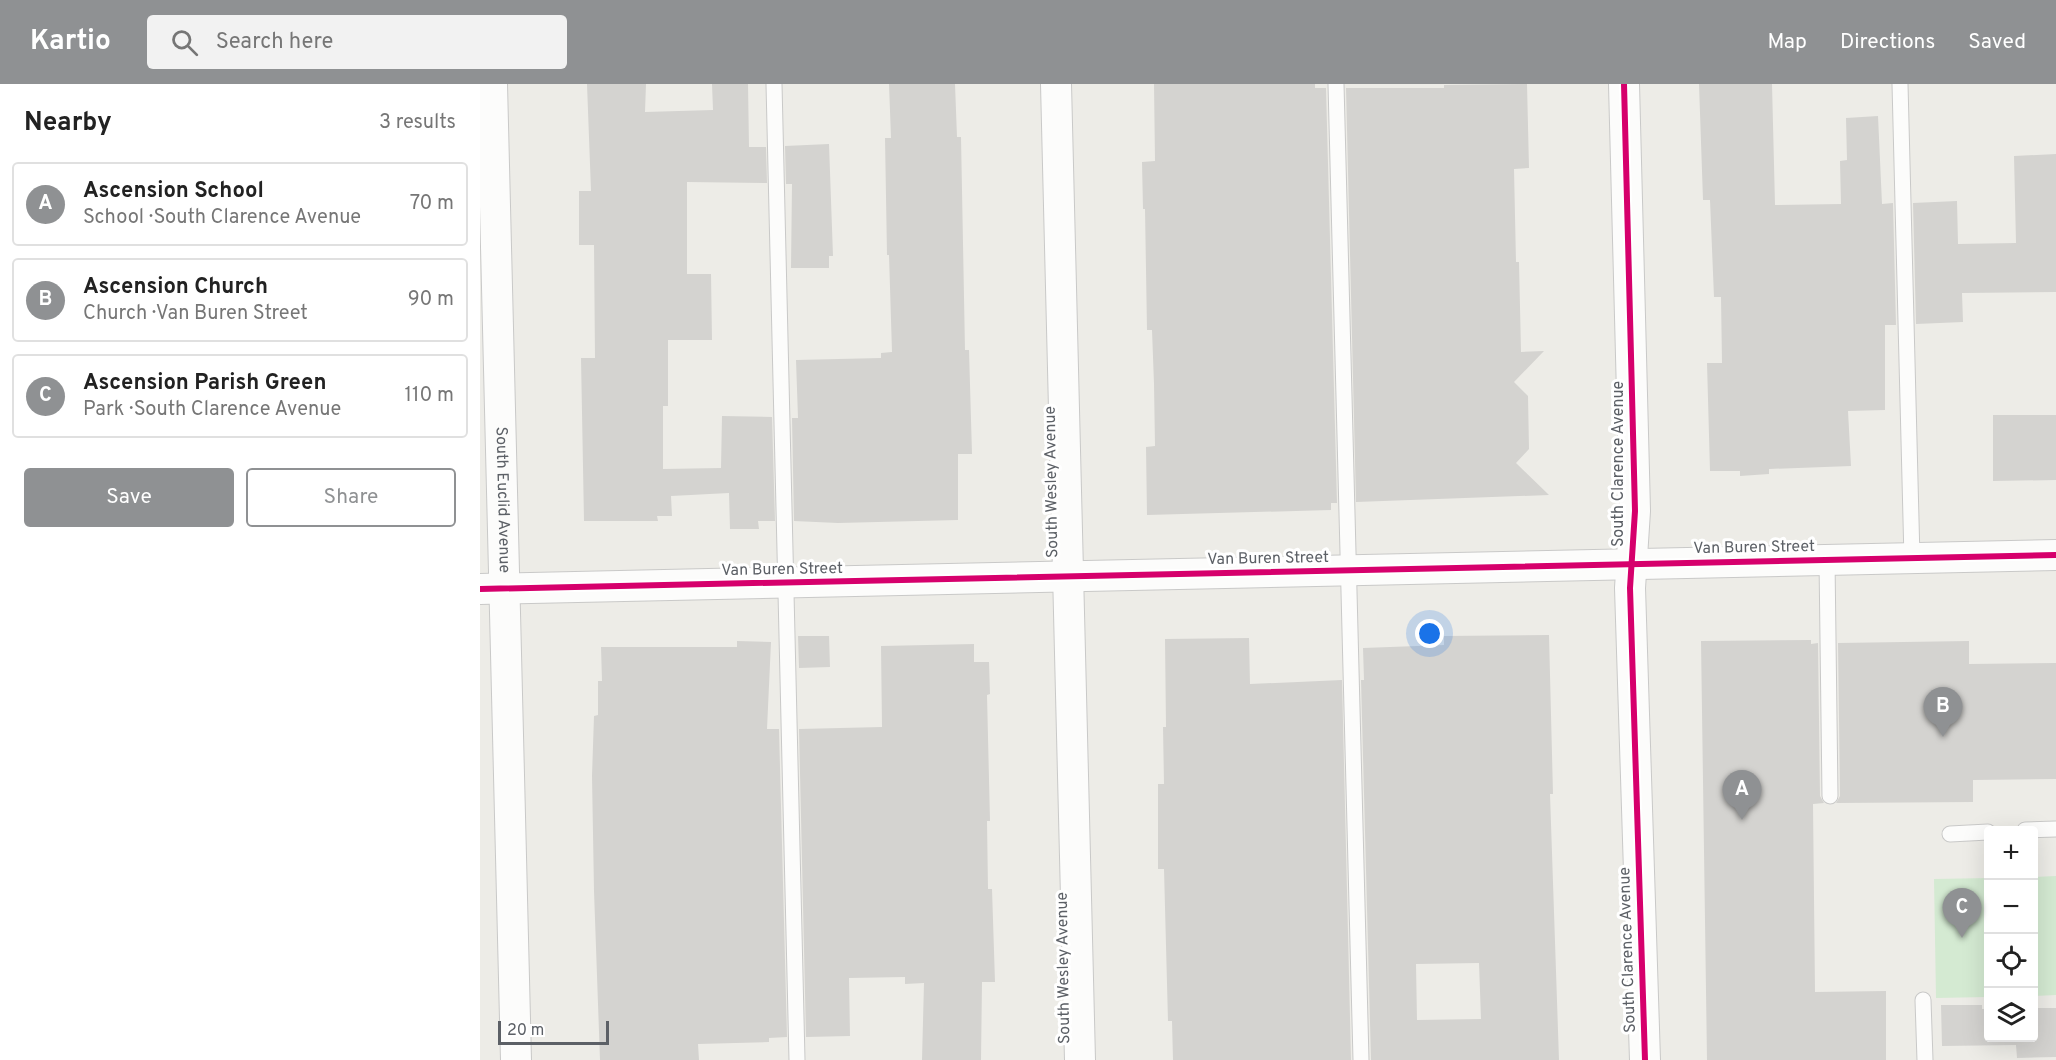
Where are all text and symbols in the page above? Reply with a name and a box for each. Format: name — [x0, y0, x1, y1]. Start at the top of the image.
search box — [147, 15, 567, 69]
text: Kartio — [30, 24, 111, 60]
icon: search — [168, 26, 201, 59]
text: Search here — [216, 29, 333, 56]
text: Map — [1767, 29, 1807, 56]
text: Directions — [1840, 29, 1935, 56]
text: Saved — [1968, 29, 2026, 56]
text: Nearby — [24, 107, 112, 140]
text: 3 results — [379, 110, 456, 136]
text: Ascension School — [83, 178, 264, 205]
text: A — [38, 191, 53, 217]
text: 70 m — [410, 191, 454, 217]
text: School · South Clarence Avenue — [83, 205, 361, 231]
text: Ascension Church — [83, 274, 268, 301]
text: B — [39, 287, 52, 313]
text: 90 m — [408, 287, 454, 313]
text: Church · Van Buren Street — [83, 301, 308, 327]
text: Ascension Parish Green — [83, 370, 326, 397]
street label: South Clarence Avenue — [1609, 381, 1629, 547]
text: C — [39, 383, 52, 409]
text: 110 m — [405, 383, 454, 409]
text: Park · South Clarence Avenue — [83, 397, 341, 423]
street label: South Wesley Avenue — [1041, 406, 1063, 558]
street label: South Euclid Avenue — [490, 427, 514, 573]
button: Save — [24, 468, 234, 527]
button: Share — [246, 468, 456, 527]
street label: Van Buren Street — [1693, 537, 1815, 559]
street label: Van Buren Street — [1207, 548, 1329, 570]
street label: Van Buren Street — [721, 559, 843, 581]
your location — [1415, 619, 1444, 648]
pin: B — [1924, 688, 1962, 737]
pin: A — [1722, 770, 1762, 820]
map controls — [1984, 826, 2038, 1042]
button: + — [1984, 826, 2038, 880]
street label: South Clarence Avenue — [1615, 867, 1641, 1033]
button: − — [1984, 880, 2038, 934]
pin: C — [1942, 888, 1982, 938]
street label: South Wesley Avenue — [1053, 892, 1075, 1044]
button: locate — [1984, 934, 2038, 988]
button: layers — [1984, 988, 2038, 1042]
scale bar — [498, 1018, 609, 1046]
text: 20 m — [507, 1021, 544, 1041]

